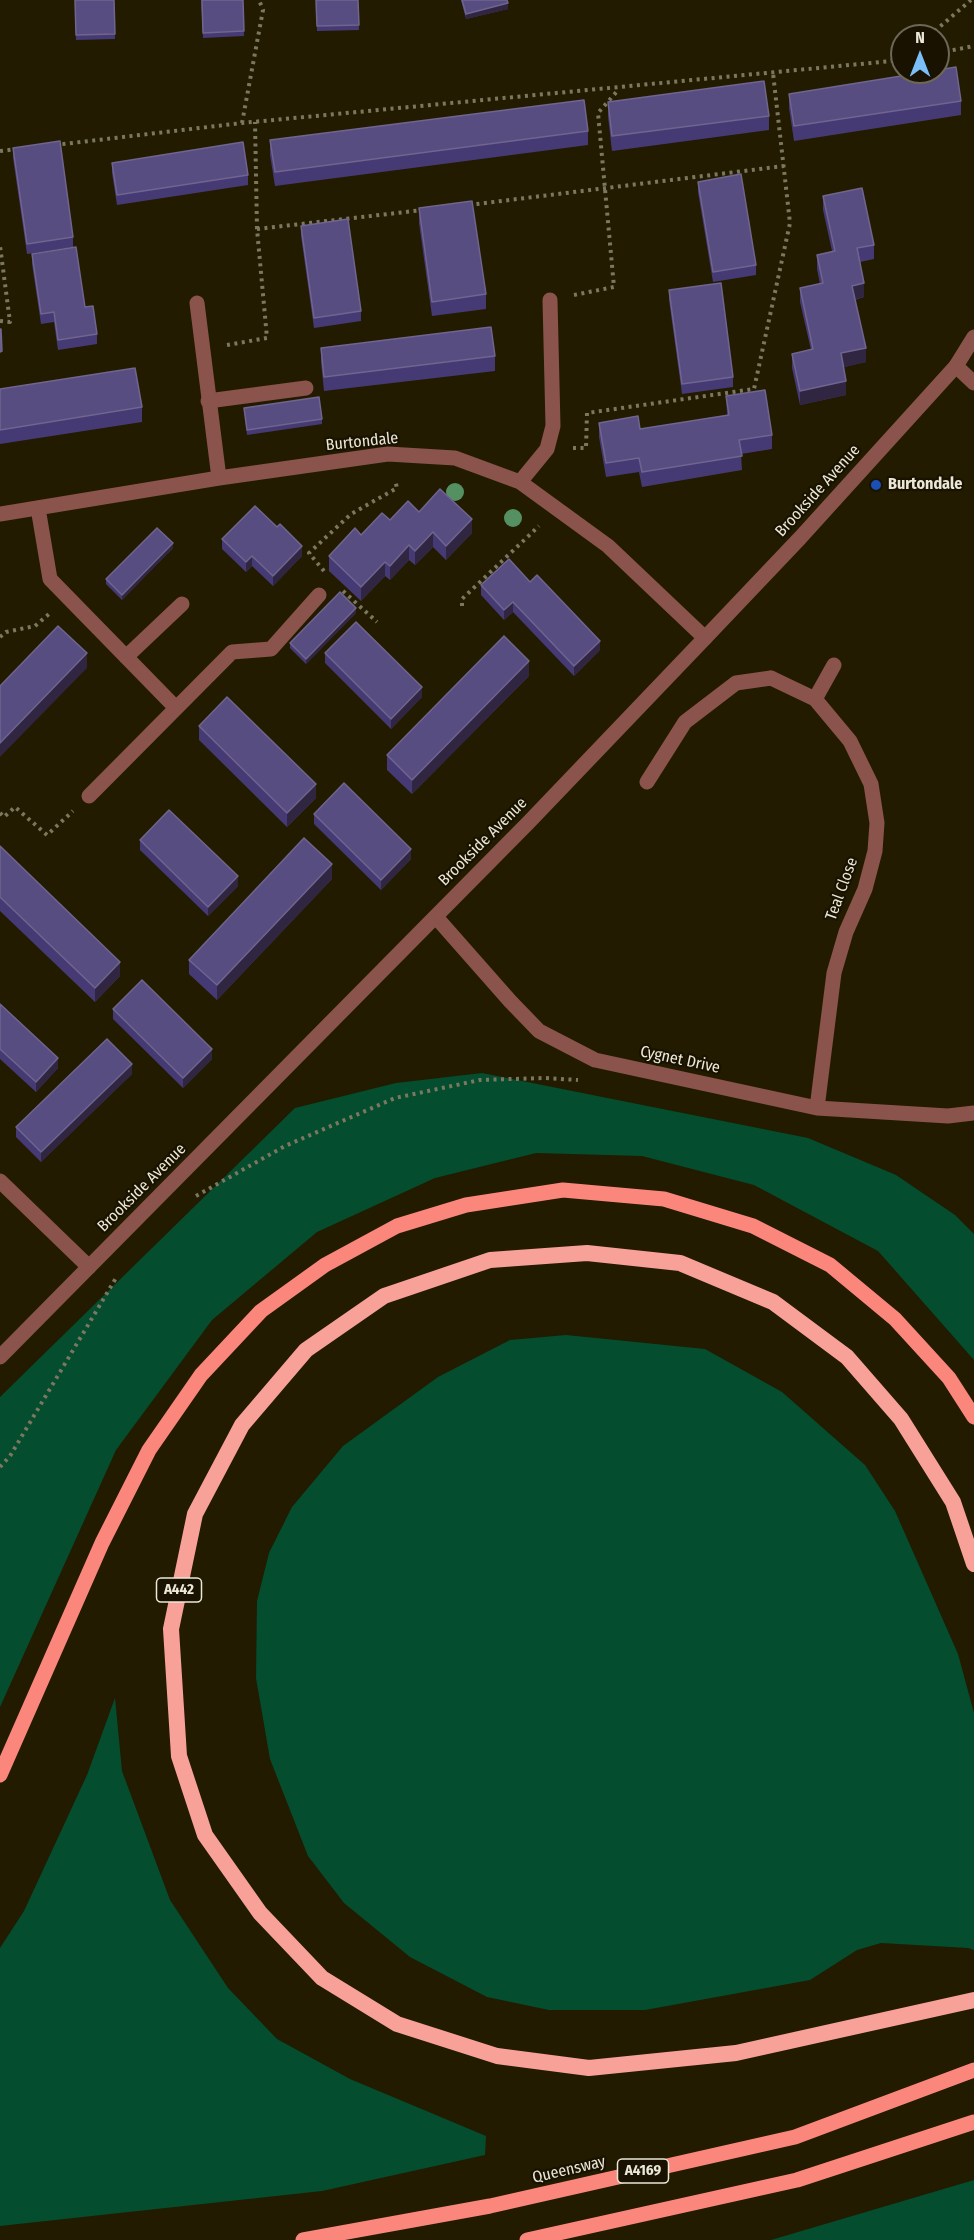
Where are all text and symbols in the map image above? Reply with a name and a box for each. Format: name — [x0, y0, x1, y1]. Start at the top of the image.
north arrow — [890, 24, 950, 84]
text: N — [915, 28, 925, 47]
street label: Burtondale — [325, 429, 399, 455]
street label: Brookside Avenue — [772, 441, 864, 541]
place label: Burtondale — [888, 475, 962, 495]
marker: Burtondale — [869, 478, 883, 492]
street label: Brookside Avenue — [435, 794, 531, 890]
street label: Teal Close — [822, 855, 862, 923]
street label: Cygnet Drive — [638, 1042, 722, 1078]
street label: Brookside Avenue — [94, 1140, 190, 1236]
road number: A442 — [156, 1578, 201, 1602]
street label: Queensway — [531, 2152, 607, 2188]
road number: A4169 — [618, 2159, 668, 2183]

